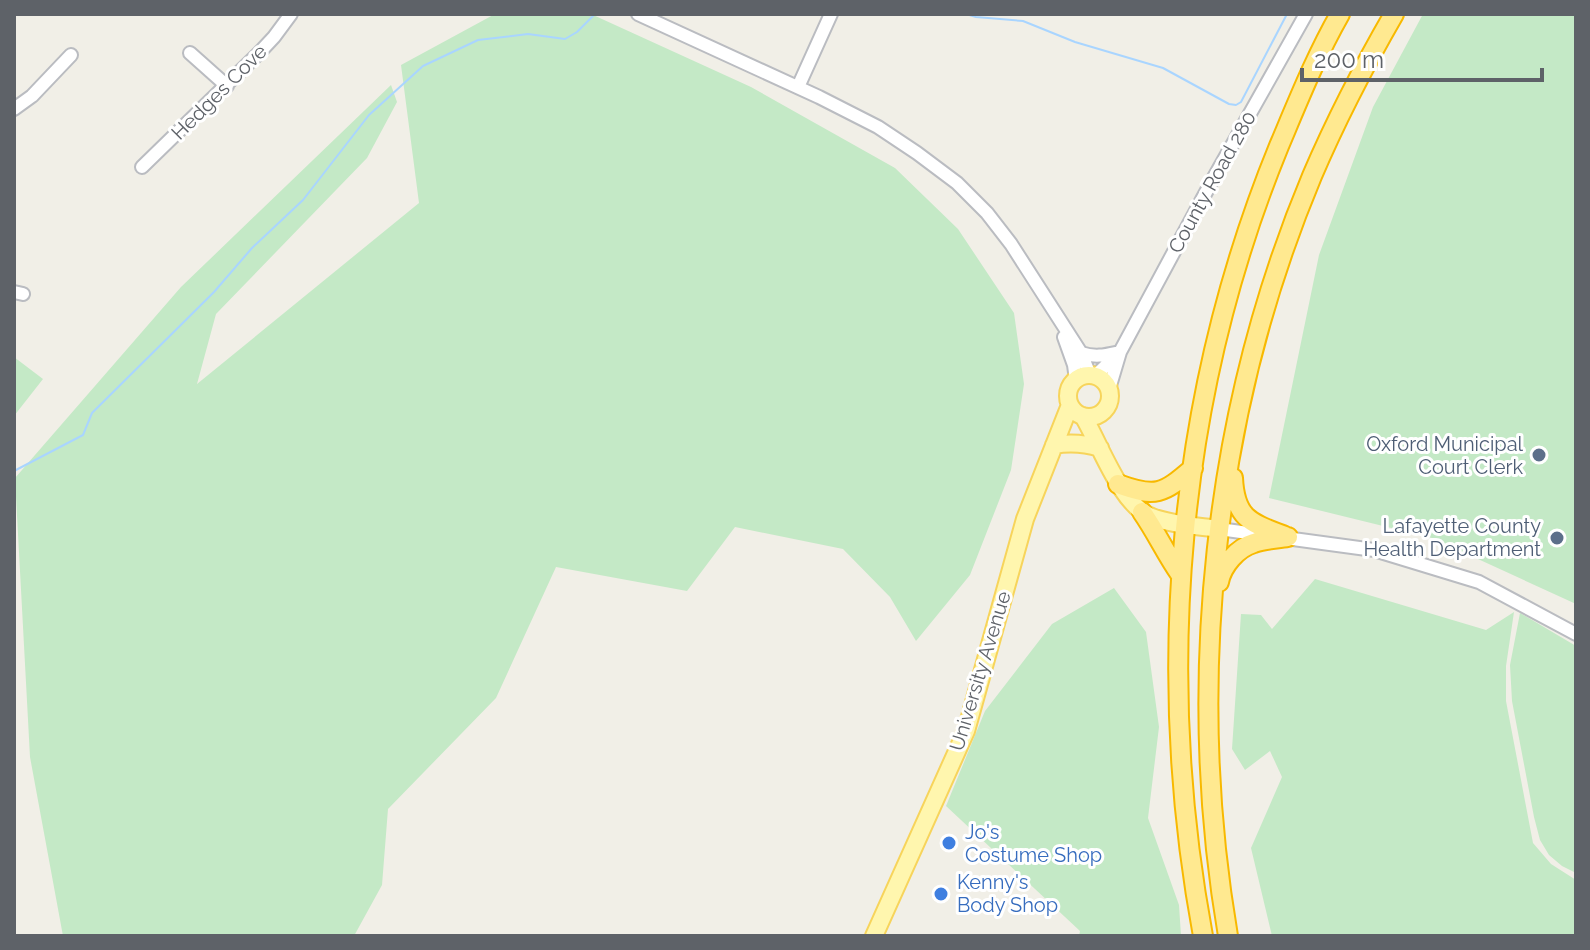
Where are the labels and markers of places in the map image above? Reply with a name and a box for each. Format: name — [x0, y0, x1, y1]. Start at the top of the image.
place label: Oxford Municipal Court Clerk — [1366, 432, 1524, 479]
marker: Oxford Municipal Court Clerk — [1530, 446, 1548, 464]
place label: Lafayette County Health Department — [1363, 514, 1541, 561]
marker: Lafayette County Health Department — [1548, 529, 1566, 547]
place label: Jo's Costume Shop — [965, 820, 1102, 867]
marker: Jo's Costume Shop — [940, 834, 958, 852]
place label: Kenny's Body Shop — [957, 870, 1058, 917]
marker: Kenny's Body Shop — [932, 885, 950, 903]

